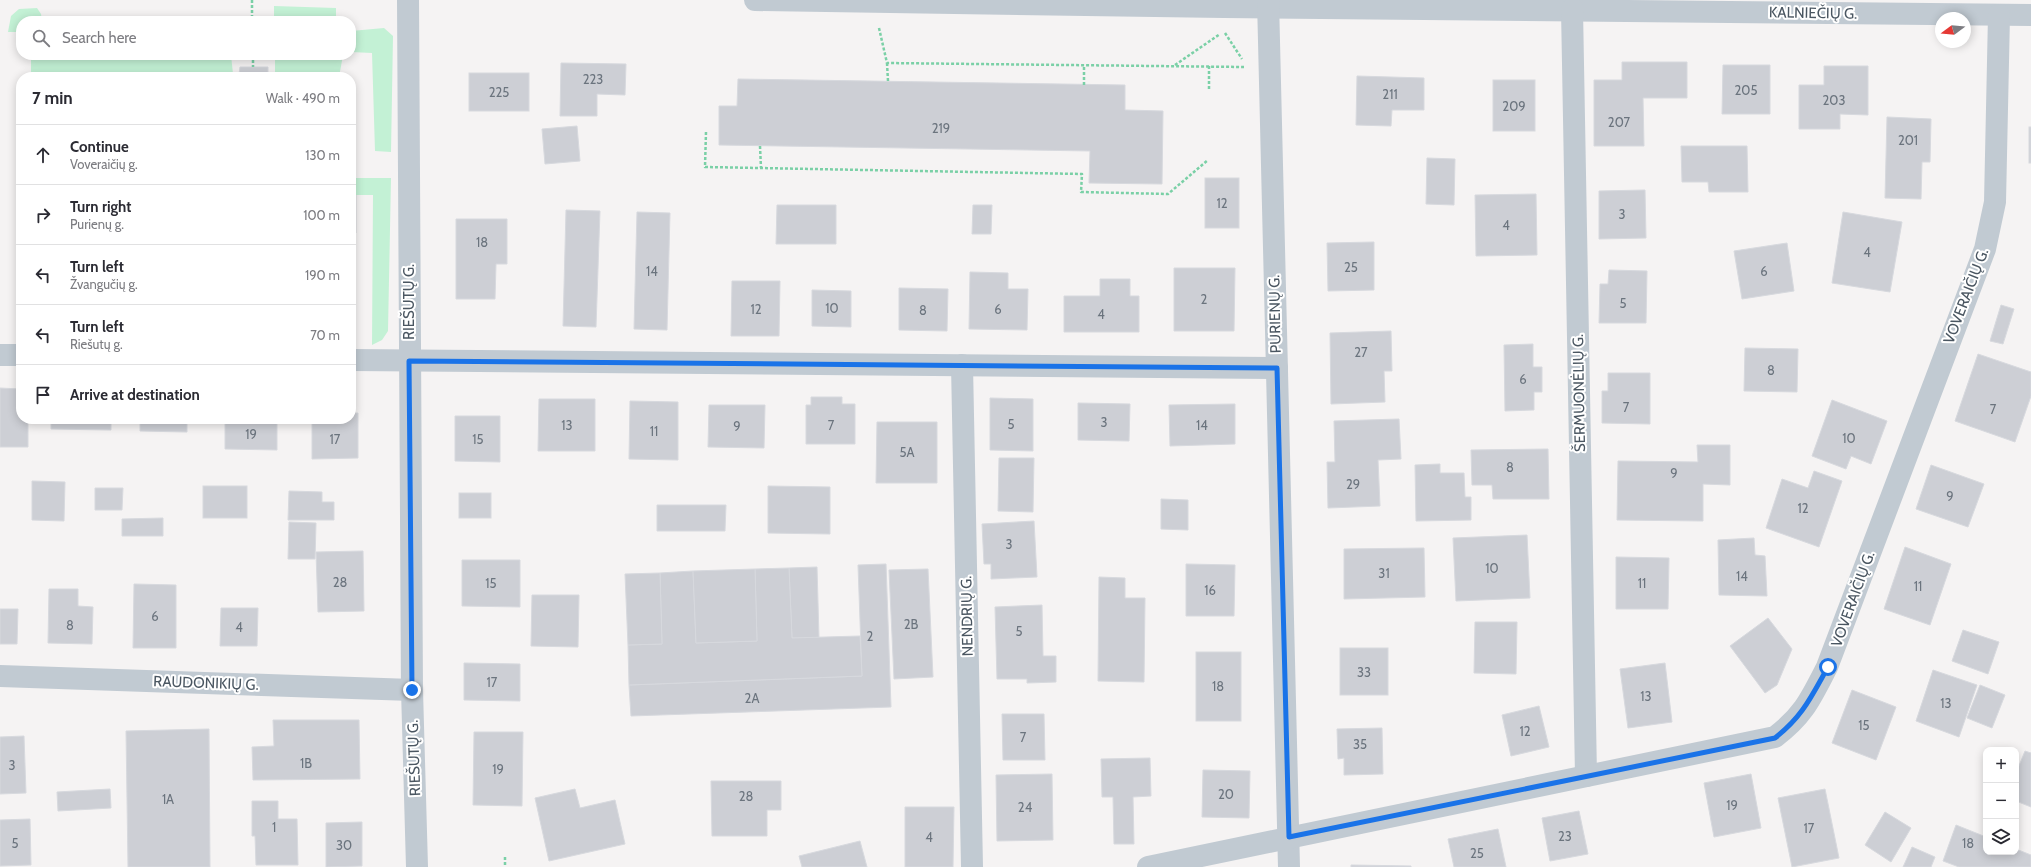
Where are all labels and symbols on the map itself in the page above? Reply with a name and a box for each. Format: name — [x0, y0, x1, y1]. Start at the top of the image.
street label: KALNIEČIŲ G. — [1769, 2, 1857, 23]
north arrow — [1935, 12, 1971, 48]
house number: 223 — [583, 71, 603, 87]
house number: 205 — [1735, 82, 1757, 98]
house number: 225 — [489, 84, 509, 100]
house number: 211 — [1382, 86, 1398, 102]
house number: 203 — [1823, 92, 1845, 108]
house number: 209 — [1502, 98, 1526, 114]
house number: 207 — [1608, 114, 1631, 130]
house number: 219 — [932, 120, 950, 136]
house number: 201 — [1898, 132, 1918, 148]
house number: 12 — [1216, 195, 1228, 211]
house number: 3 — [1618, 206, 1626, 222]
house number: 4 — [1502, 217, 1510, 233]
house number: 18 — [476, 234, 488, 250]
house number: 4 — [1863, 244, 1871, 260]
street label: VOVERAIČIŲ G. — [1939, 246, 1992, 346]
house number: 25 — [1344, 259, 1358, 275]
house number: 14 — [646, 263, 658, 279]
house number: 6 — [1760, 263, 1768, 279]
street label: RIEŠUTŲ G. — [399, 264, 418, 340]
street label: PURIENŲ G. — [1265, 275, 1285, 353]
house number: 2 — [1201, 291, 1208, 307]
house number: 5 — [1619, 295, 1627, 311]
house number: 10 — [825, 300, 839, 316]
house number: 12 — [750, 301, 762, 317]
house number: 6 — [994, 301, 1002, 317]
house number: 8 — [919, 302, 927, 318]
house number: 4 — [1097, 306, 1105, 322]
street label: ŠERMUONĖLIŲ G. — [1568, 334, 1589, 452]
house number: 27 — [1354, 344, 1368, 360]
house number: 8 — [1767, 362, 1775, 378]
house number: 6 — [1519, 371, 1527, 387]
house number: 7 — [1623, 399, 1630, 415]
house number: 7 — [1990, 401, 1997, 417]
house number: 3 — [1100, 414, 1108, 430]
house number: 5 — [1007, 416, 1015, 432]
house number: 13 — [561, 417, 573, 433]
house number: 7 — [828, 417, 835, 433]
house number: 14 — [1196, 417, 1208, 433]
house number: 9 — [733, 418, 741, 434]
house number: 11 — [650, 423, 658, 439]
house number: 19 — [245, 426, 257, 442]
house number: 10 — [1842, 430, 1856, 446]
house number: 17 — [330, 431, 341, 447]
house number: 15 — [472, 431, 484, 447]
house number: 5A — [899, 444, 915, 460]
house number: 8 — [1506, 459, 1514, 475]
house number: 9 — [1670, 465, 1678, 481]
house number: 29 — [1346, 476, 1360, 492]
house number: 9 — [1946, 488, 1954, 504]
house number: 12 — [1797, 500, 1809, 516]
house number: 3 — [1005, 536, 1013, 552]
street label: VOVERAIČIŲ G. — [1826, 548, 1879, 649]
house number: 10 — [1485, 560, 1499, 576]
house number: 31 — [1378, 565, 1390, 581]
house number: 14 — [1736, 568, 1748, 584]
house number: 28 — [333, 574, 347, 590]
house number: 15 — [485, 575, 497, 591]
house number: 11 — [1638, 575, 1646, 591]
street label: NENDRIŲ G. — [957, 576, 977, 656]
house number: 11 — [1914, 578, 1922, 594]
house number: 16 — [1204, 582, 1216, 598]
house number: 6 — [151, 608, 159, 624]
house number: 2B — [904, 616, 919, 632]
house number: 8 — [66, 617, 74, 633]
house number: 4 — [235, 619, 243, 635]
house number: 5 — [1015, 623, 1023, 639]
house number: 2 — [867, 628, 874, 644]
route start — [1819, 658, 1837, 676]
house number: 33 — [1357, 664, 1371, 680]
street label: RAUDONIKIŲ G. — [153, 672, 259, 694]
house number: 17 — [487, 674, 498, 690]
house number: 18 — [1212, 678, 1224, 694]
route end — [403, 681, 421, 699]
house number: 13 — [1640, 688, 1652, 704]
house number: 2A — [745, 690, 759, 706]
house number: 13 — [1940, 695, 1952, 711]
house number: 15 — [1858, 717, 1870, 733]
street label: RIEŠUTŲ G. — [403, 720, 424, 796]
house number: 12 — [1519, 723, 1531, 739]
house number: 7 — [1020, 729, 1027, 745]
house number: 35 — [1353, 736, 1367, 752]
house number: 1B — [300, 755, 312, 771]
house number: 3 — [8, 757, 16, 773]
house number: 19 — [492, 761, 504, 777]
house number: 20 — [1218, 786, 1234, 802]
house number: 28 — [739, 788, 753, 804]
house number: 1A — [162, 791, 174, 807]
house number: 19 — [1726, 797, 1738, 813]
house number: 24 — [1018, 799, 1033, 815]
house number: 1 — [272, 819, 276, 835]
house number: 17 — [1804, 820, 1815, 836]
house number: 23 — [1558, 828, 1572, 844]
house number: 4 — [925, 829, 933, 845]
house number: 5 — [11, 835, 19, 851]
house number: 18 — [1962, 835, 1974, 851]
house number: 30 — [336, 837, 352, 853]
house number: 25 — [1470, 845, 1484, 861]

